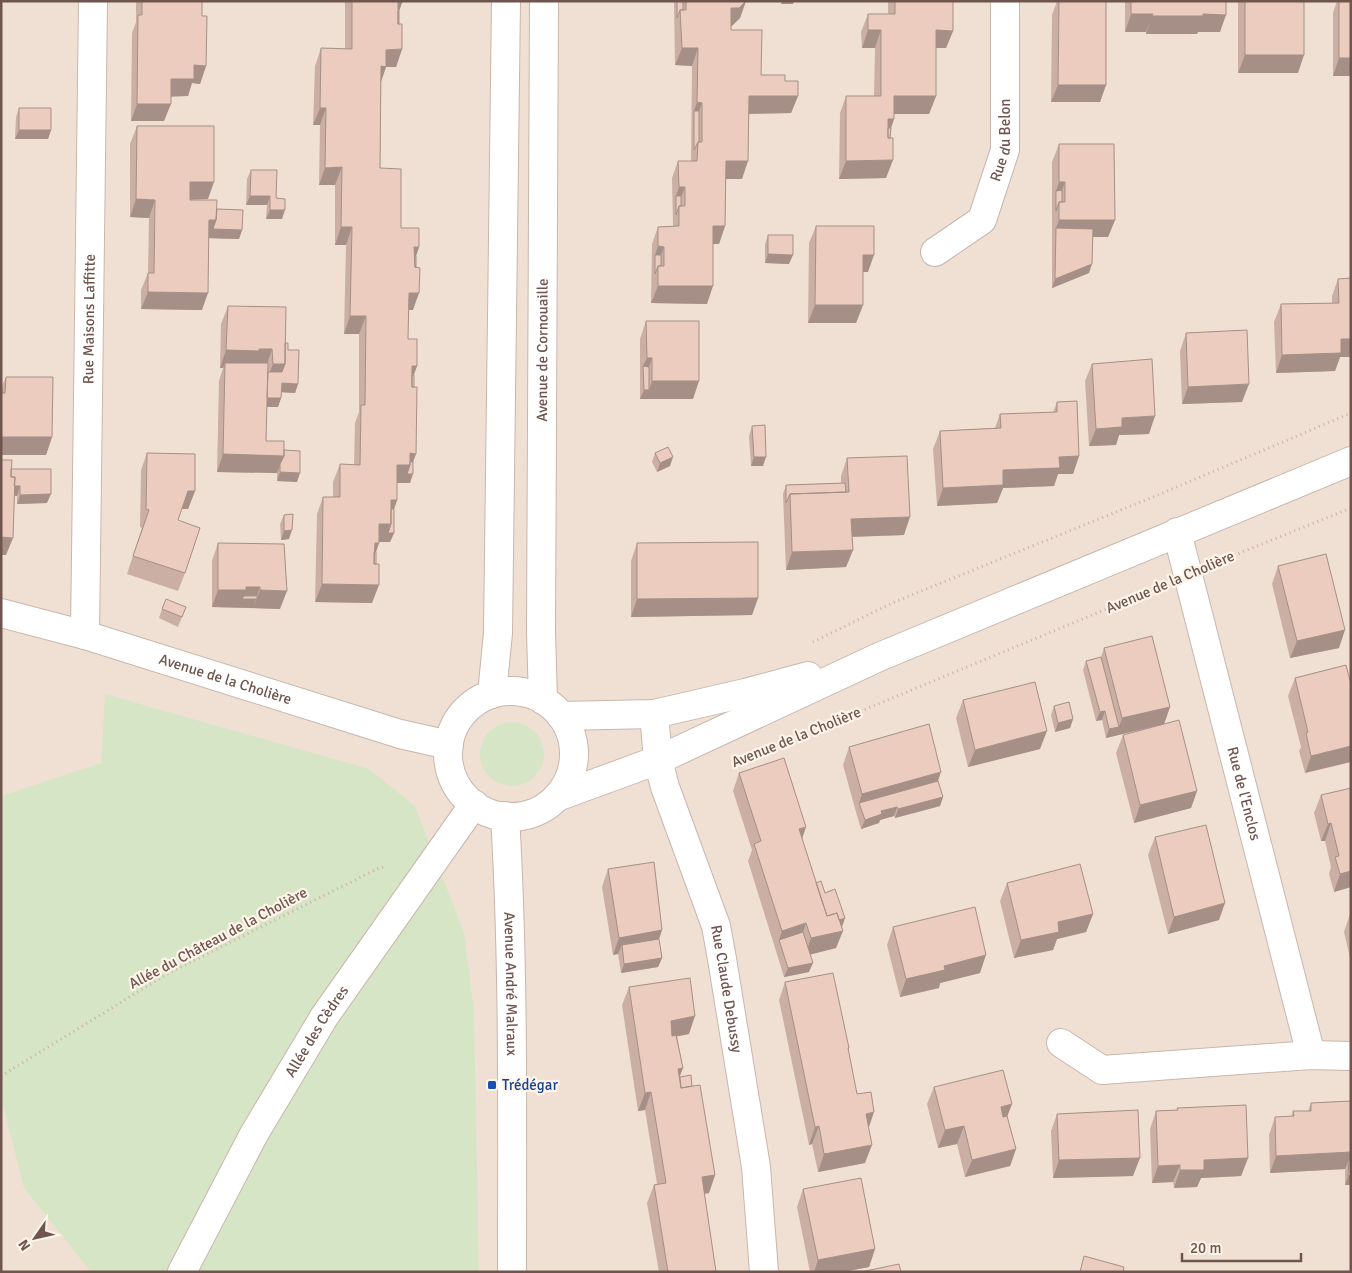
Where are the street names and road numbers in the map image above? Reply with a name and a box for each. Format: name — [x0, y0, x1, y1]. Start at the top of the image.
street label: Rue du Belon — [986, 99, 1015, 184]
street label: Rue Maisons Laffitte — [79, 254, 99, 384]
street label: Avenue de Cornouaille — [533, 278, 552, 422]
street label: Avenue de la Cholière — [1103, 547, 1237, 617]
street label: Avenue de la Cholière — [157, 650, 294, 708]
street label: Avenue de la Cholière — [729, 703, 863, 771]
street label: Rue de l'Enclos — [1223, 745, 1265, 843]
street label: Allée du Château de la Cholière — [126, 883, 310, 993]
street label: Avenue André Malraux — [500, 912, 521, 1056]
street label: Rue Claude Debussy — [707, 924, 746, 1054]
street label: Allée des Cèdres — [281, 982, 353, 1080]

